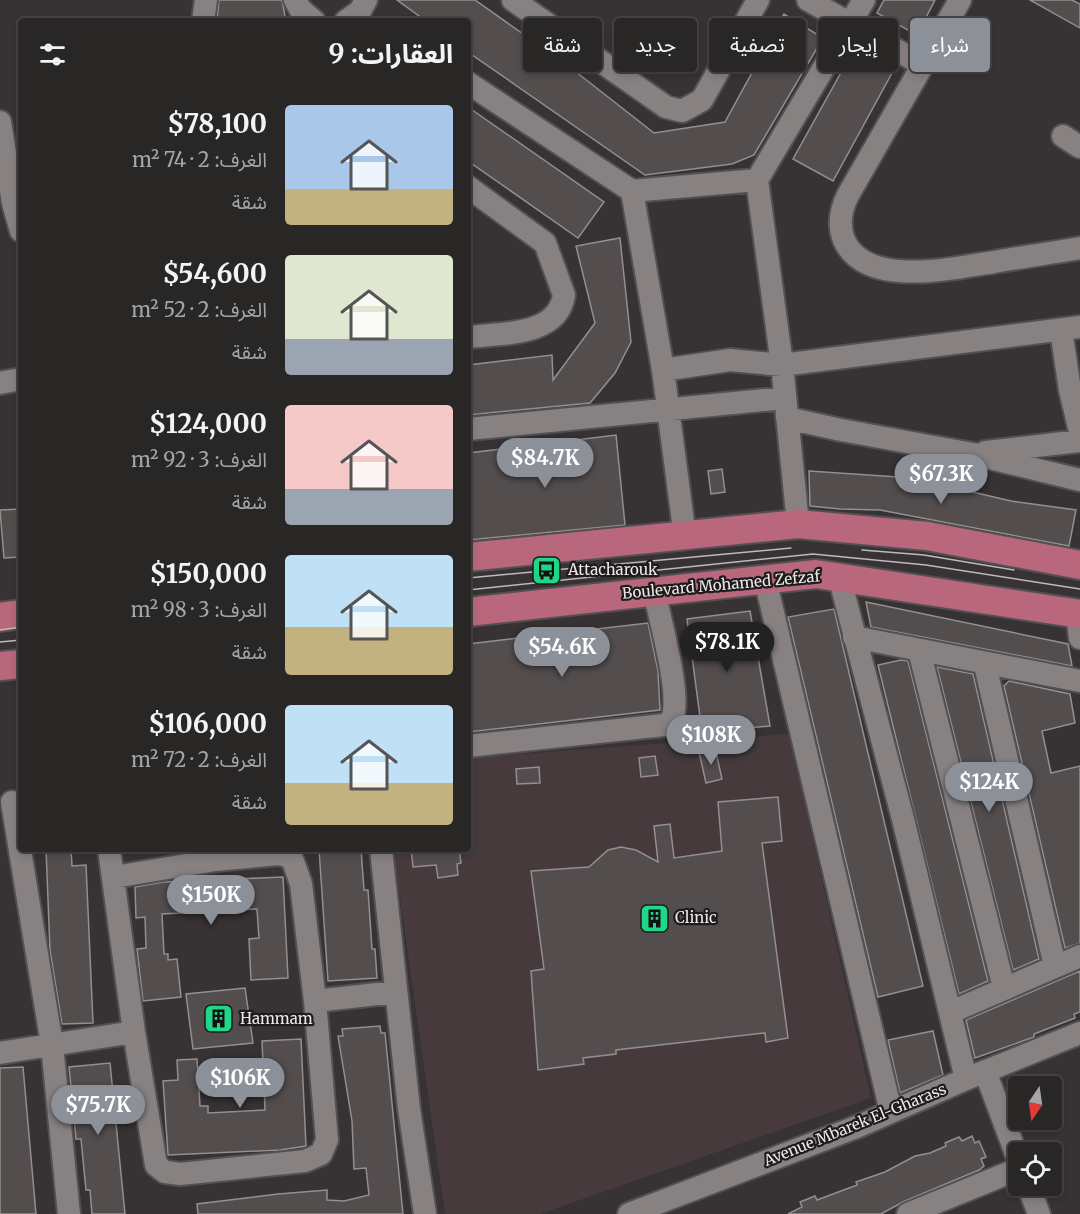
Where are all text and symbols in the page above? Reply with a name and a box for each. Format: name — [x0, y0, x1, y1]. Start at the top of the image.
chip: شقة — [523, 18, 602, 72]
chip: جديد — [614, 18, 697, 72]
chip: تصفية — [709, 18, 806, 72]
chip: إيجار — [818, 18, 898, 72]
chip: شراء — [910, 18, 990, 72]
text: العقارات: 9 — [329, 37, 453, 70]
icon: filters — [36, 38, 69, 71]
text: $78,100 — [167, 107, 267, 140]
icon: home — [333, 129, 405, 201]
text: الغرف: 2 · 74 m² — [132, 147, 267, 172]
text: شقة — [232, 189, 267, 214]
text: $54,600 — [163, 257, 267, 290]
icon: home — [333, 279, 405, 351]
text: الغرف: 2 · 52 m² — [131, 297, 267, 322]
text: شقة — [232, 339, 267, 364]
text: $124,000 — [149, 407, 267, 440]
icon: home — [333, 429, 405, 501]
pin: $84.7K — [496, 438, 594, 489]
text: $84.7K — [511, 445, 579, 470]
text: الغرف: 3 · 92 m² — [131, 447, 267, 472]
pin: $67.3K — [892, 454, 990, 505]
text: $67.3K — [909, 461, 973, 486]
text: شقة — [232, 489, 267, 514]
bus stop icon: Attacharouk — [531, 554, 563, 586]
text: $150,000 — [150, 557, 267, 590]
place label: Attacharouk — [567, 560, 658, 579]
street label: Boulevard Mohamed Zefzaf — [621, 566, 822, 603]
icon: home — [333, 579, 405, 651]
text: الغرف: 3 · 98 m² — [131, 597, 267, 622]
pin: $78.1K — [678, 622, 776, 673]
pin: $54.6K — [513, 627, 611, 678]
text: $78.1K — [694, 629, 760, 654]
text: $54.6K — [528, 634, 596, 659]
text: شقة — [232, 639, 267, 664]
text: $106,000 — [148, 707, 267, 740]
pin: $108K — [669, 715, 753, 766]
text: $108K — [681, 722, 742, 747]
icon: home — [333, 729, 405, 801]
text: الغرف: 2 · 72 m² — [131, 747, 267, 772]
pin: $124K — [947, 762, 1031, 813]
text: $124K — [959, 769, 1019, 794]
text: شقة — [232, 789, 267, 814]
pin: $150K — [169, 875, 253, 926]
text: $150K — [181, 882, 241, 907]
building icon: Clinic — [638, 902, 670, 934]
place label: Clinic — [675, 908, 717, 927]
building icon: Hammam — [203, 1003, 235, 1035]
place label: Hammam — [240, 1009, 313, 1028]
pin: $106K — [198, 1058, 282, 1109]
text: $106K — [209, 1065, 271, 1090]
north arrow — [1008, 1076, 1062, 1130]
map controls — [1008, 1076, 1062, 1196]
street label: Avenue Mbarek El-Gharass — [760, 1079, 949, 1170]
pin: $75.7K — [49, 1085, 147, 1136]
text: $75.7K — [65, 1092, 131, 1117]
button: locate — [1008, 1142, 1062, 1196]

